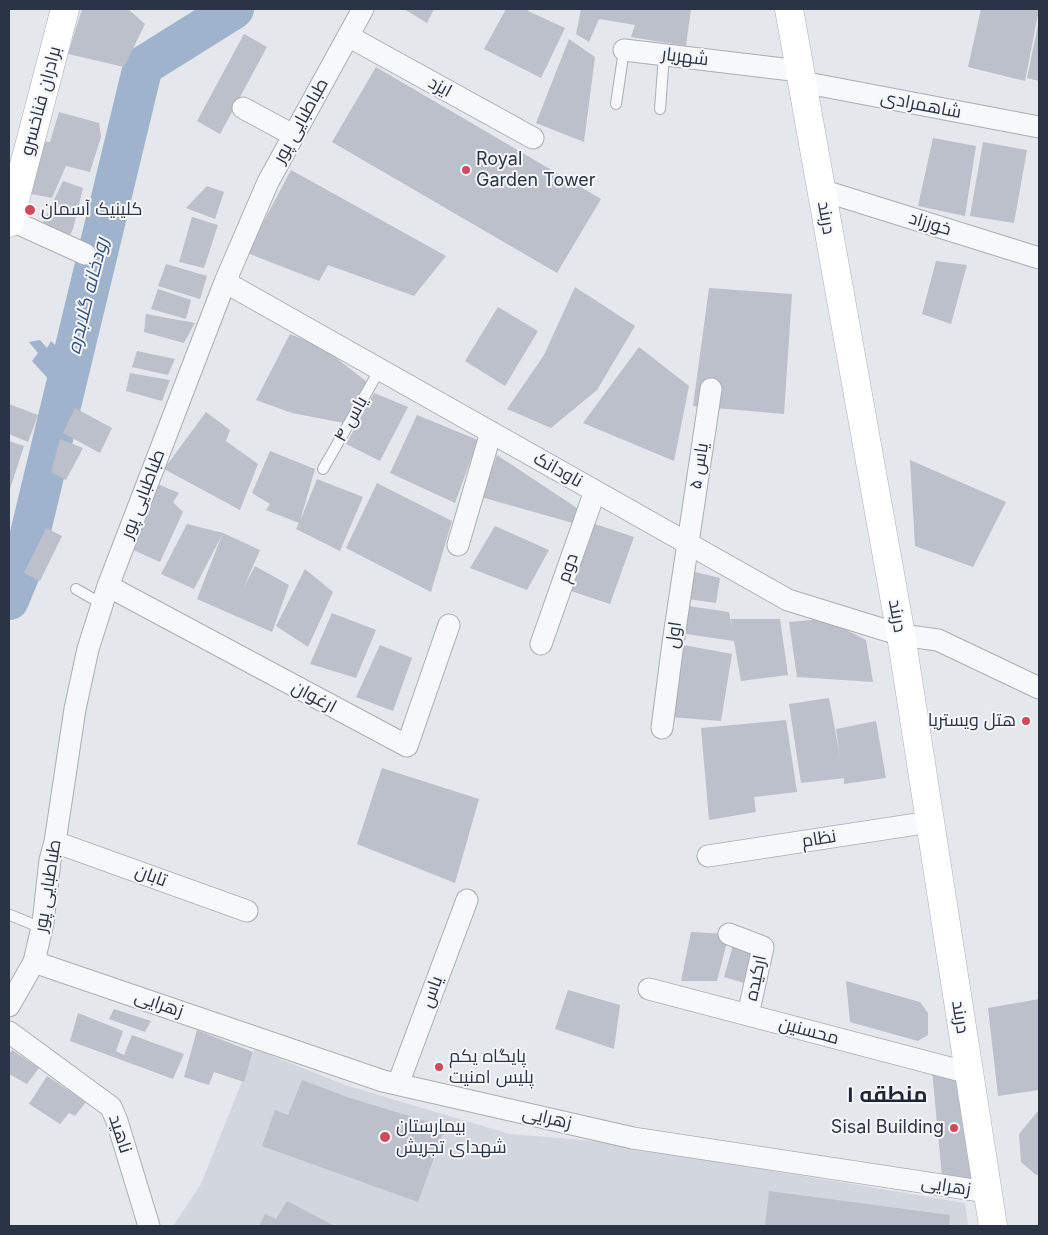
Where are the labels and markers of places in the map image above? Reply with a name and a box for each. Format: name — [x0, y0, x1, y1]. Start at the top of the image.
place label: Royal Garden Tower — [476, 149, 596, 192]
marker: Royal Garden Tower — [460, 164, 472, 176]
place label: کلینیک آسمان — [41, 199, 143, 221]
marker: کلینیک آسمان — [23, 203, 37, 217]
place label: هتل ویستریا — [928, 710, 1016, 732]
marker: هتل ویستریا — [1020, 715, 1032, 727]
place label: پایگاه یکم پلیس امنیت — [449, 1046, 534, 1088]
marker: پایگاه یکم پلیس امنیت — [433, 1061, 445, 1073]
place label: بیمارستان شهدای تجریش — [396, 1116, 507, 1158]
place label: Sisal Building — [831, 1117, 944, 1139]
marker: Sisal Building — [948, 1122, 960, 1134]
marker: بیمارستان شهدای تجریش — [378, 1130, 392, 1144]

